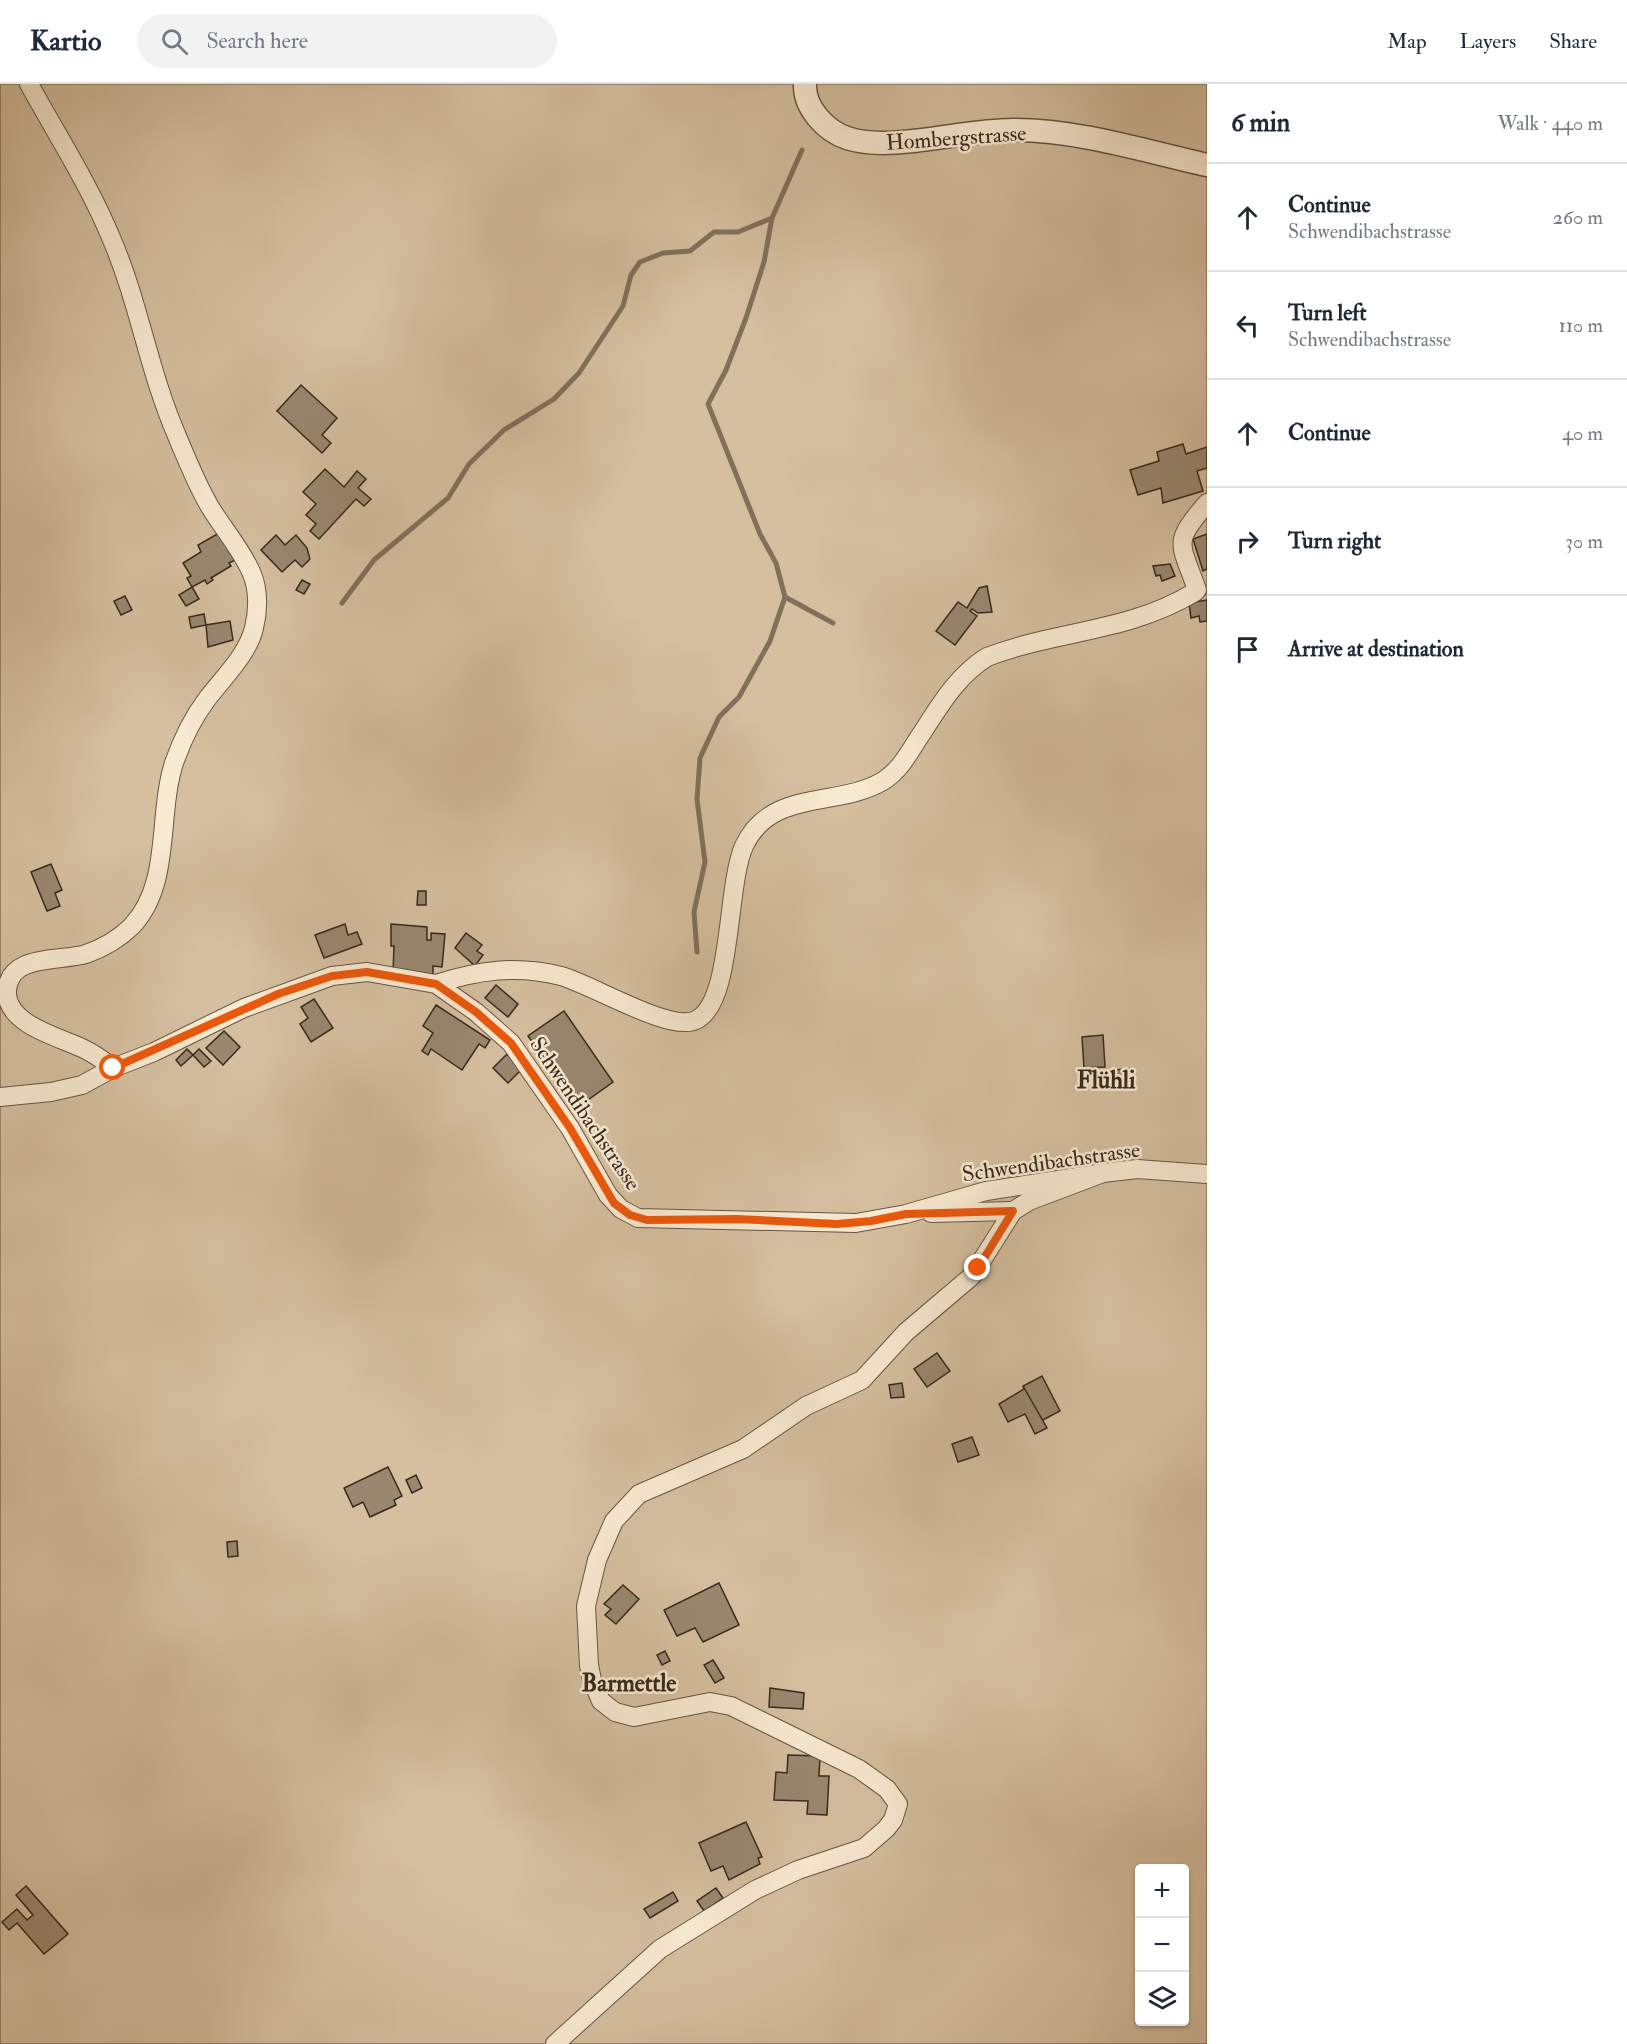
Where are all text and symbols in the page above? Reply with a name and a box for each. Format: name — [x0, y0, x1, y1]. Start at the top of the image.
search box — [137, 14, 557, 68]
text: Kartio — [30, 24, 101, 59]
icon: search — [158, 25, 191, 58]
text: Search here — [206, 27, 308, 55]
text: Map — [1387, 28, 1427, 55]
text: Layers — [1460, 28, 1516, 55]
text: Share — [1549, 28, 1597, 55]
text: 6 min — [1231, 107, 1290, 139]
text: Walk · 440 m — [1498, 111, 1603, 136]
street label: Hombergstrasse — [885, 119, 1027, 157]
text: Continue — [1288, 191, 1371, 219]
icon: ahead — [1231, 201, 1264, 234]
text: 260 m — [1553, 205, 1603, 230]
text: Schwendibachstrasse — [1288, 219, 1451, 244]
text: Turn left — [1288, 299, 1367, 327]
icon: left — [1231, 309, 1264, 342]
text: 110 m — [1559, 313, 1603, 338]
text: Schwendibachstrasse — [1288, 327, 1451, 352]
icon: ahead — [1231, 417, 1264, 450]
text: Continue — [1288, 419, 1371, 447]
text: 40 m — [1562, 421, 1603, 446]
icon: right — [1231, 525, 1264, 558]
text: Turn right — [1288, 527, 1381, 555]
text: 30 m — [1565, 529, 1603, 554]
icon: arrive — [1231, 633, 1264, 666]
text: Arrive at destination — [1288, 635, 1464, 663]
street label: Schwendibachstrasse — [523, 1031, 647, 1196]
route start — [99, 1054, 125, 1080]
district label: Flühli — [1077, 1065, 1136, 1096]
street label: Schwendibachstrasse — [960, 1136, 1142, 1188]
route end — [964, 1254, 990, 1280]
district label: Barmettle — [582, 1668, 676, 1699]
map controls — [1135, 1864, 1189, 2026]
button: + — [1135, 1864, 1189, 1918]
button: − — [1135, 1918, 1189, 1972]
button: layers — [1135, 1972, 1189, 2026]

